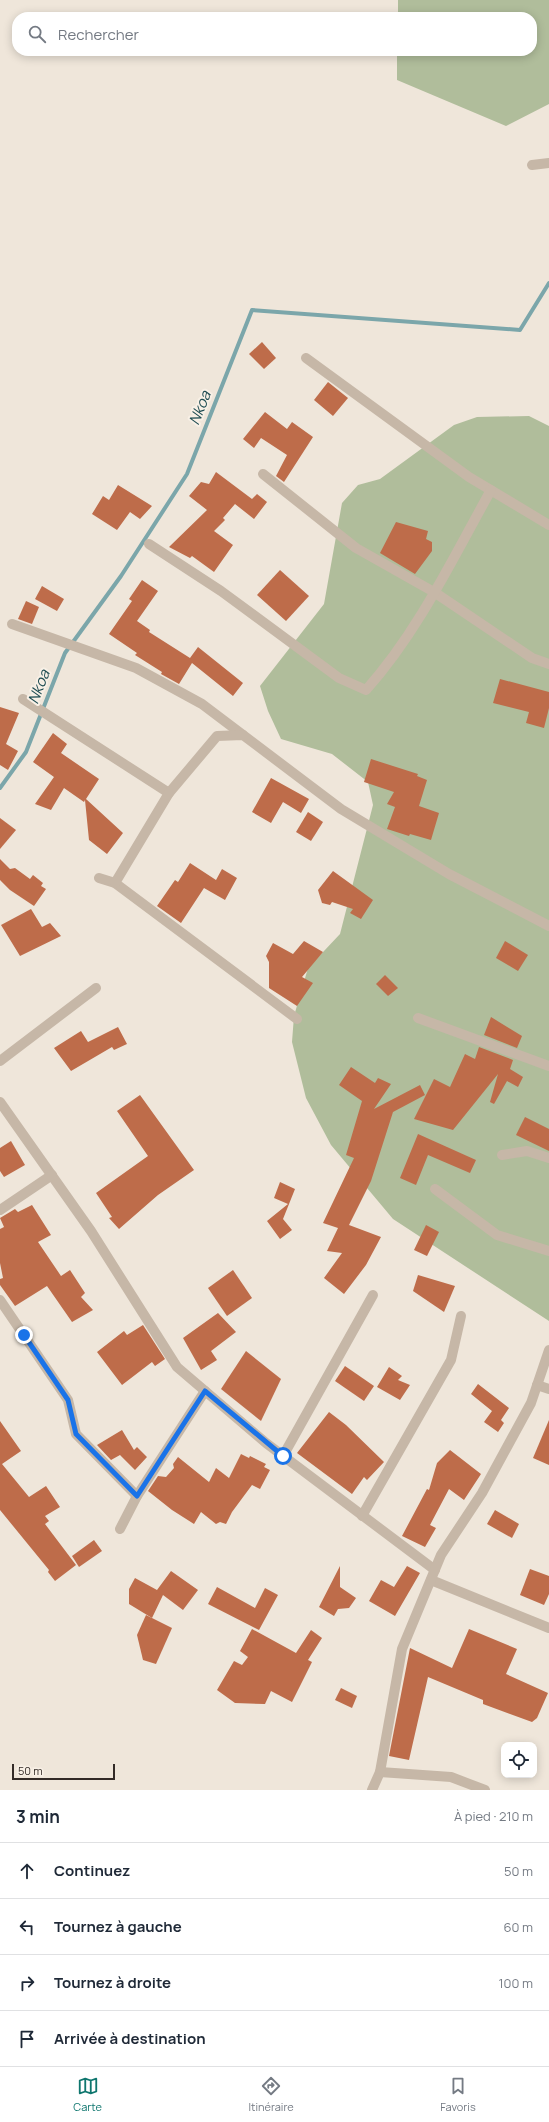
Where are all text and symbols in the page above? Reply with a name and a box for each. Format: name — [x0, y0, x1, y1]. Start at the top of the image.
search box — [12, 12, 537, 56]
icon: search — [26, 23, 48, 45]
text: Rechercher — [58, 24, 139, 45]
water label: Nkoa — [183, 387, 216, 428]
water label: Nkoa — [23, 666, 55, 707]
route end — [15, 1326, 33, 1344]
route start — [274, 1447, 292, 1465]
map controls — [501, 1742, 537, 1778]
button: locate — [501, 1742, 537, 1778]
scale bar — [12, 1762, 115, 1781]
text: 50 m — [18, 1763, 43, 1778]
text: 3 min — [16, 1805, 60, 1828]
text: À pied · 210 m — [454, 1807, 533, 1825]
icon: ahead — [16, 1860, 38, 1882]
text: Continuez — [54, 1860, 130, 1881]
text: 50 m — [504, 1862, 533, 1880]
icon: left — [16, 1916, 38, 1938]
text: Tournez à gauche — [54, 1916, 182, 1937]
text: 60 m — [503, 1918, 533, 1936]
icon: right — [16, 1972, 38, 1994]
text: Tournez à droite — [54, 1972, 171, 1993]
text: 100 m — [498, 1974, 533, 1992]
icon: arrive — [16, 2028, 38, 2050]
text: Arrivée à destination — [54, 2028, 206, 2049]
tab: Carte — [73, 2075, 102, 2114]
tab: Itinéraire — [248, 2075, 294, 2114]
tab: Favoris — [440, 2075, 476, 2114]

